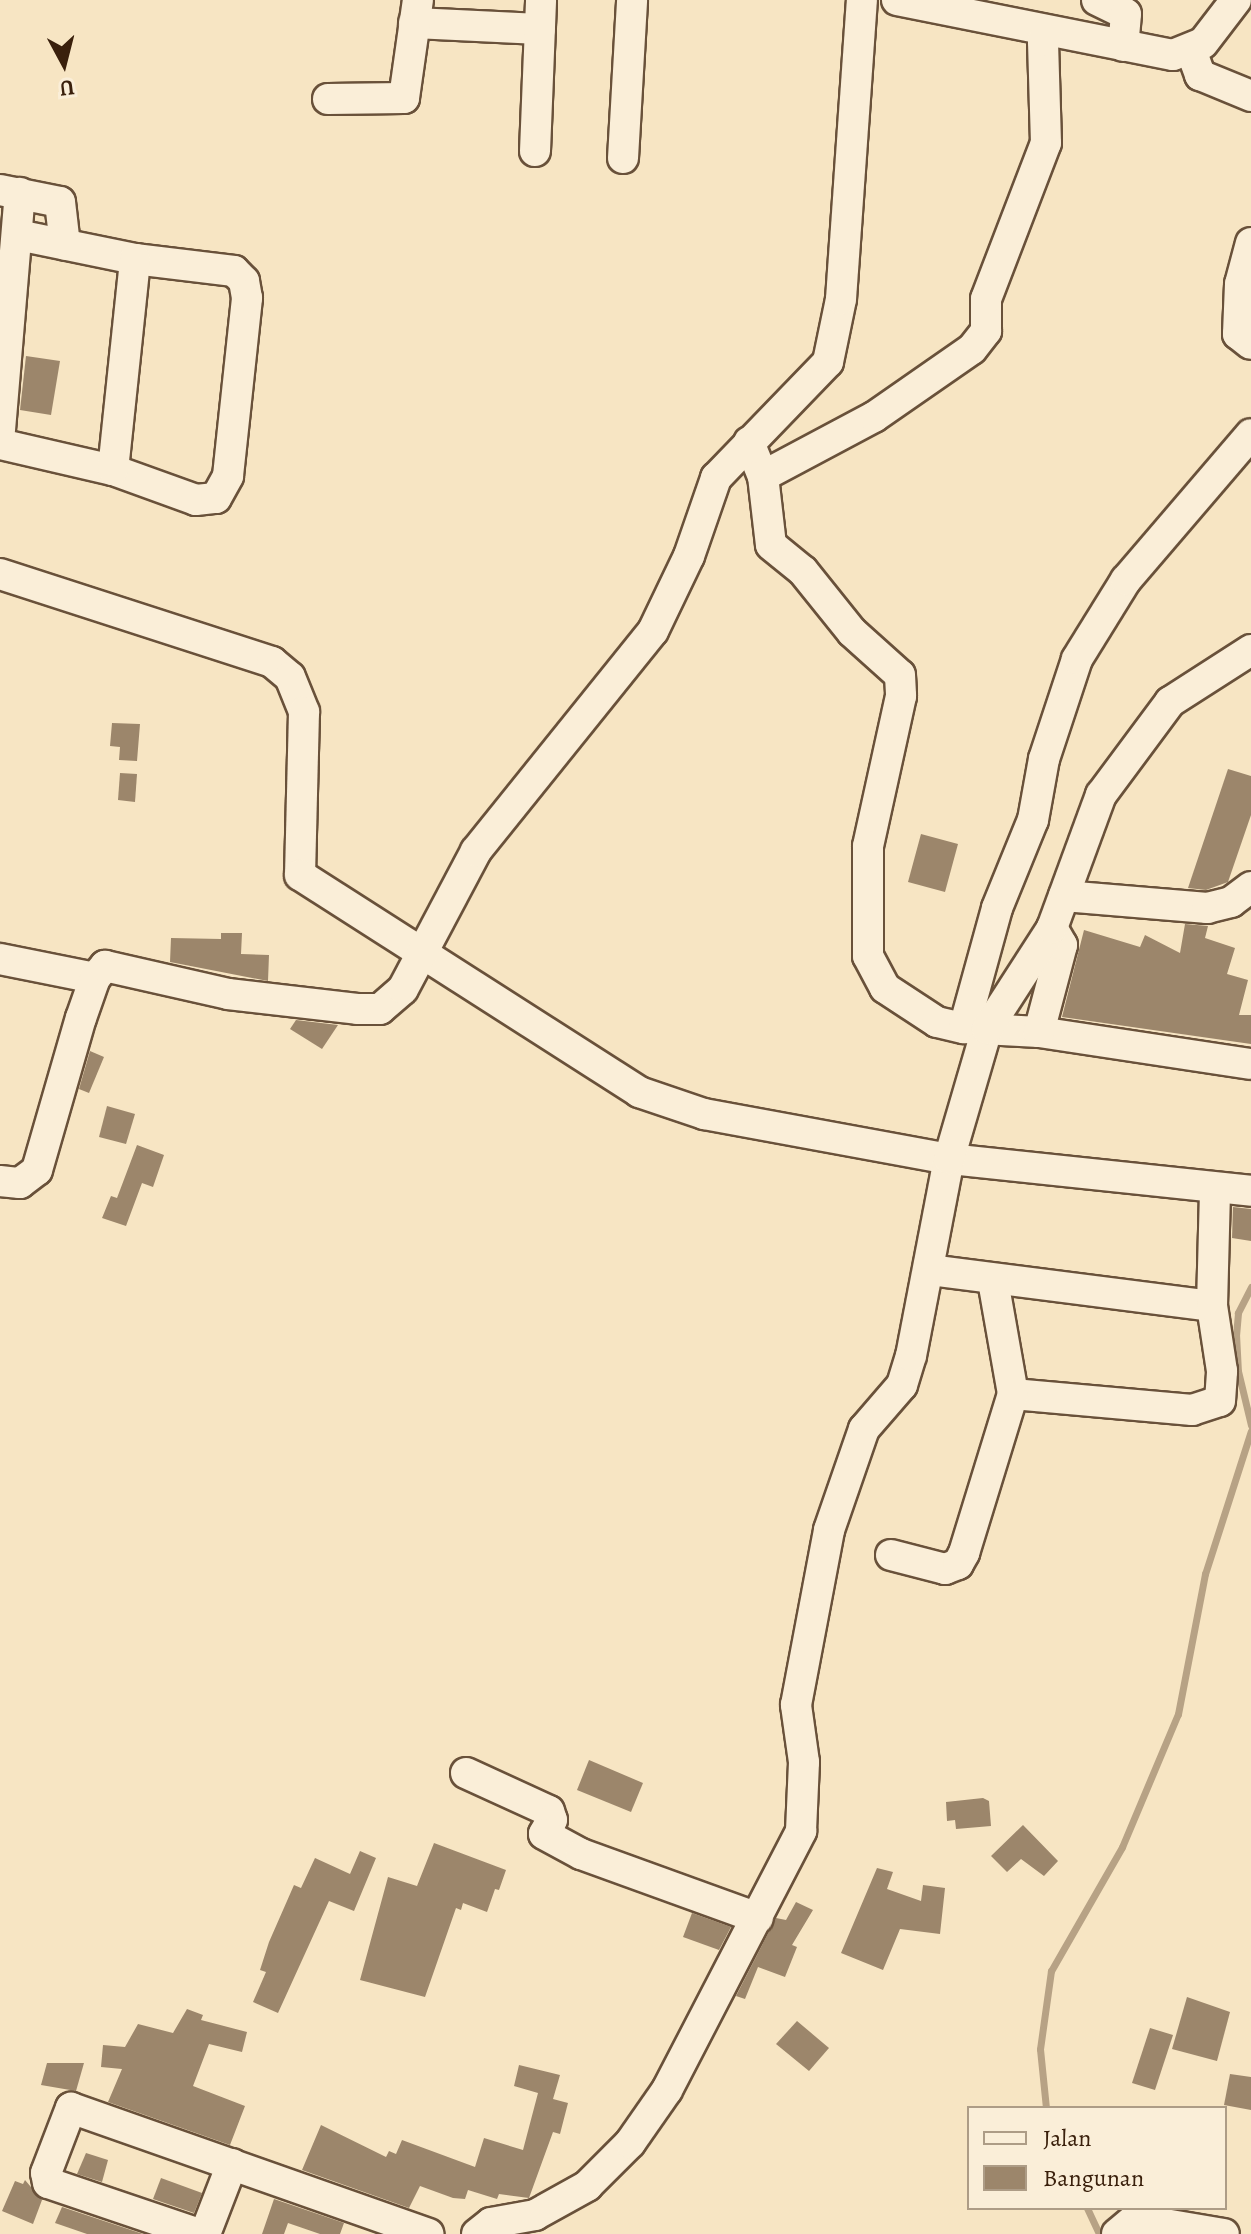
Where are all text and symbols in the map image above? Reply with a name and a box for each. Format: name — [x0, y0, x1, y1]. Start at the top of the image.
north arrow — [24, 24, 104, 104]
text: U — [58, 72, 76, 104]
legend — [967, 2106, 1227, 2210]
text: Jalan — [1043, 2122, 1092, 2154]
text: Bangunan — [1043, 2162, 1144, 2194]

